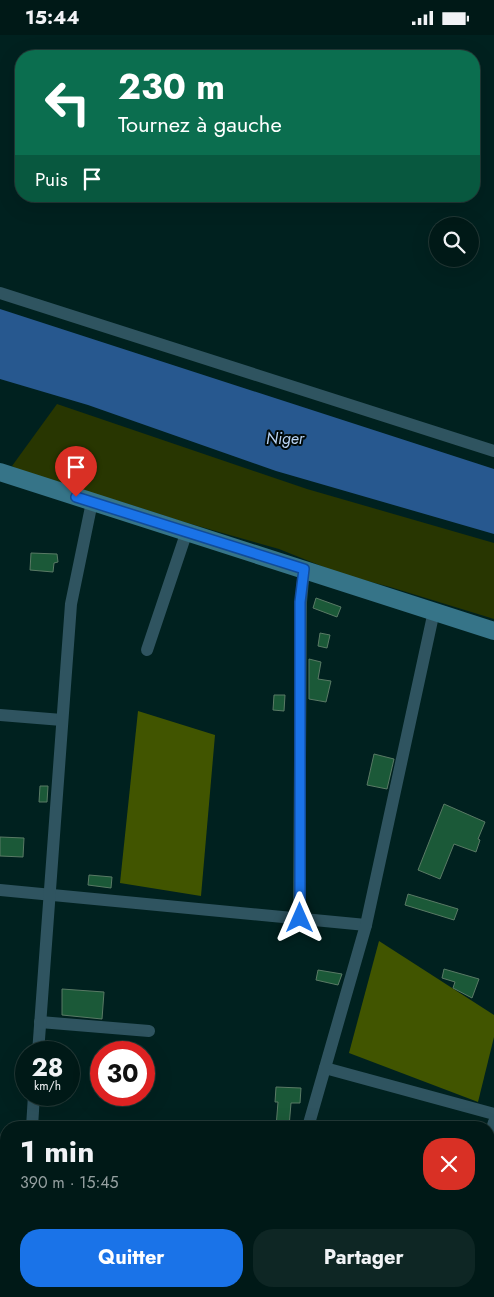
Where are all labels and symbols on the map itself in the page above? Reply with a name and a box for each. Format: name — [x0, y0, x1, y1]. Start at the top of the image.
water label: Niger — [266, 427, 306, 450]
pin — [55, 446, 97, 497]
position arrow — [273, 891, 325, 943]
speed limit sign: 30 — [90, 1041, 155, 1106]

